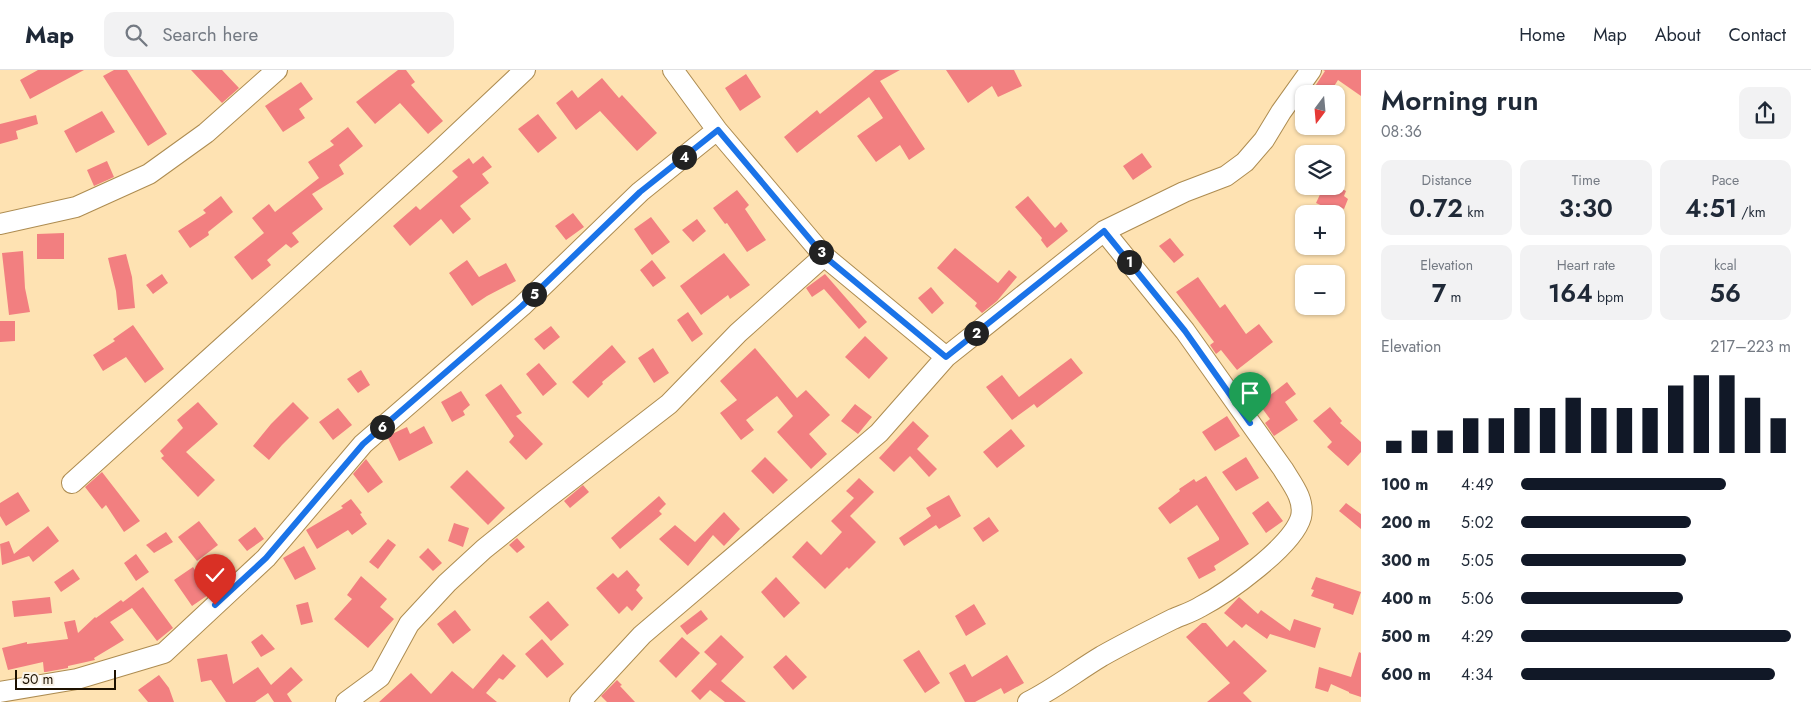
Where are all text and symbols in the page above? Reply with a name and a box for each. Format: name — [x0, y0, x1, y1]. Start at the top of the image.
search box — [104, 12, 454, 57]
text: Map — [25, 17, 74, 52]
icon: search — [122, 21, 150, 49]
text: Search here — [162, 21, 258, 48]
text: Home — [1519, 22, 1565, 48]
text: Map — [1593, 22, 1627, 48]
text: About — [1655, 22, 1700, 48]
text: Contact — [1728, 22, 1786, 48]
text: Morning run — [1381, 80, 1539, 121]
north arrow — [1295, 85, 1345, 135]
map controls — [1295, 85, 1345, 315]
button: share — [1739, 87, 1791, 139]
text: 08:36 — [1381, 120, 1422, 143]
pin: 4 — [672, 144, 696, 170]
button: layers — [1295, 145, 1345, 195]
text: 4 — [680, 147, 689, 167]
text: Distance — [1422, 170, 1472, 190]
text: Time — [1572, 170, 1600, 190]
text: Pace — [1711, 170, 1739, 190]
text: 0.72 — [1409, 190, 1463, 226]
text: 3:30 — [1559, 190, 1613, 226]
text: 4:51 — [1685, 190, 1737, 226]
text: km — [1463, 202, 1484, 222]
text: /km — [1737, 202, 1766, 222]
button: + — [1295, 205, 1345, 255]
pin: 3 — [808, 240, 834, 264]
text: 3 — [817, 242, 826, 262]
pin: 1 — [1116, 250, 1142, 274]
text: 1 — [1126, 252, 1133, 272]
text: Elevation — [1420, 255, 1473, 275]
text: Heart rate — [1557, 255, 1615, 275]
text: kcal — [1714, 255, 1737, 275]
button: − — [1295, 265, 1345, 315]
text: 7 — [1432, 275, 1446, 311]
text: 164 — [1548, 275, 1593, 311]
text: 56 — [1710, 275, 1741, 311]
pin: 5 — [522, 282, 546, 306]
text: 5 — [530, 284, 539, 304]
text: m — [1446, 287, 1461, 307]
text: bpm — [1593, 287, 1624, 307]
pin: 2 — [964, 320, 988, 346]
text: 2 — [972, 323, 981, 343]
text: Elevation — [1381, 335, 1441, 358]
text: 217–223 m — [1710, 335, 1791, 358]
pin — [1229, 372, 1271, 423]
icon: arrive — [1236, 379, 1264, 407]
pin: 6 — [370, 414, 394, 440]
text: 6 — [378, 417, 387, 437]
text: 100 m — [1381, 473, 1428, 496]
text: 4:49 — [1461, 473, 1494, 496]
text: 200 m — [1381, 511, 1431, 534]
text: 5:02 — [1461, 511, 1494, 534]
text: 300 m — [1381, 549, 1430, 572]
text: 5:05 — [1461, 549, 1493, 572]
pin — [194, 554, 236, 605]
icon: check — [201, 561, 229, 589]
text: 400 m — [1381, 587, 1431, 610]
text: 5:06 — [1461, 587, 1494, 610]
text: 500 m — [1381, 625, 1430, 648]
text: 4:29 — [1461, 625, 1493, 648]
text: 600 m — [1381, 663, 1431, 686]
text: 4:34 — [1461, 663, 1493, 686]
scale bar — [15, 667, 116, 690]
text: 50 m — [22, 669, 53, 689]

